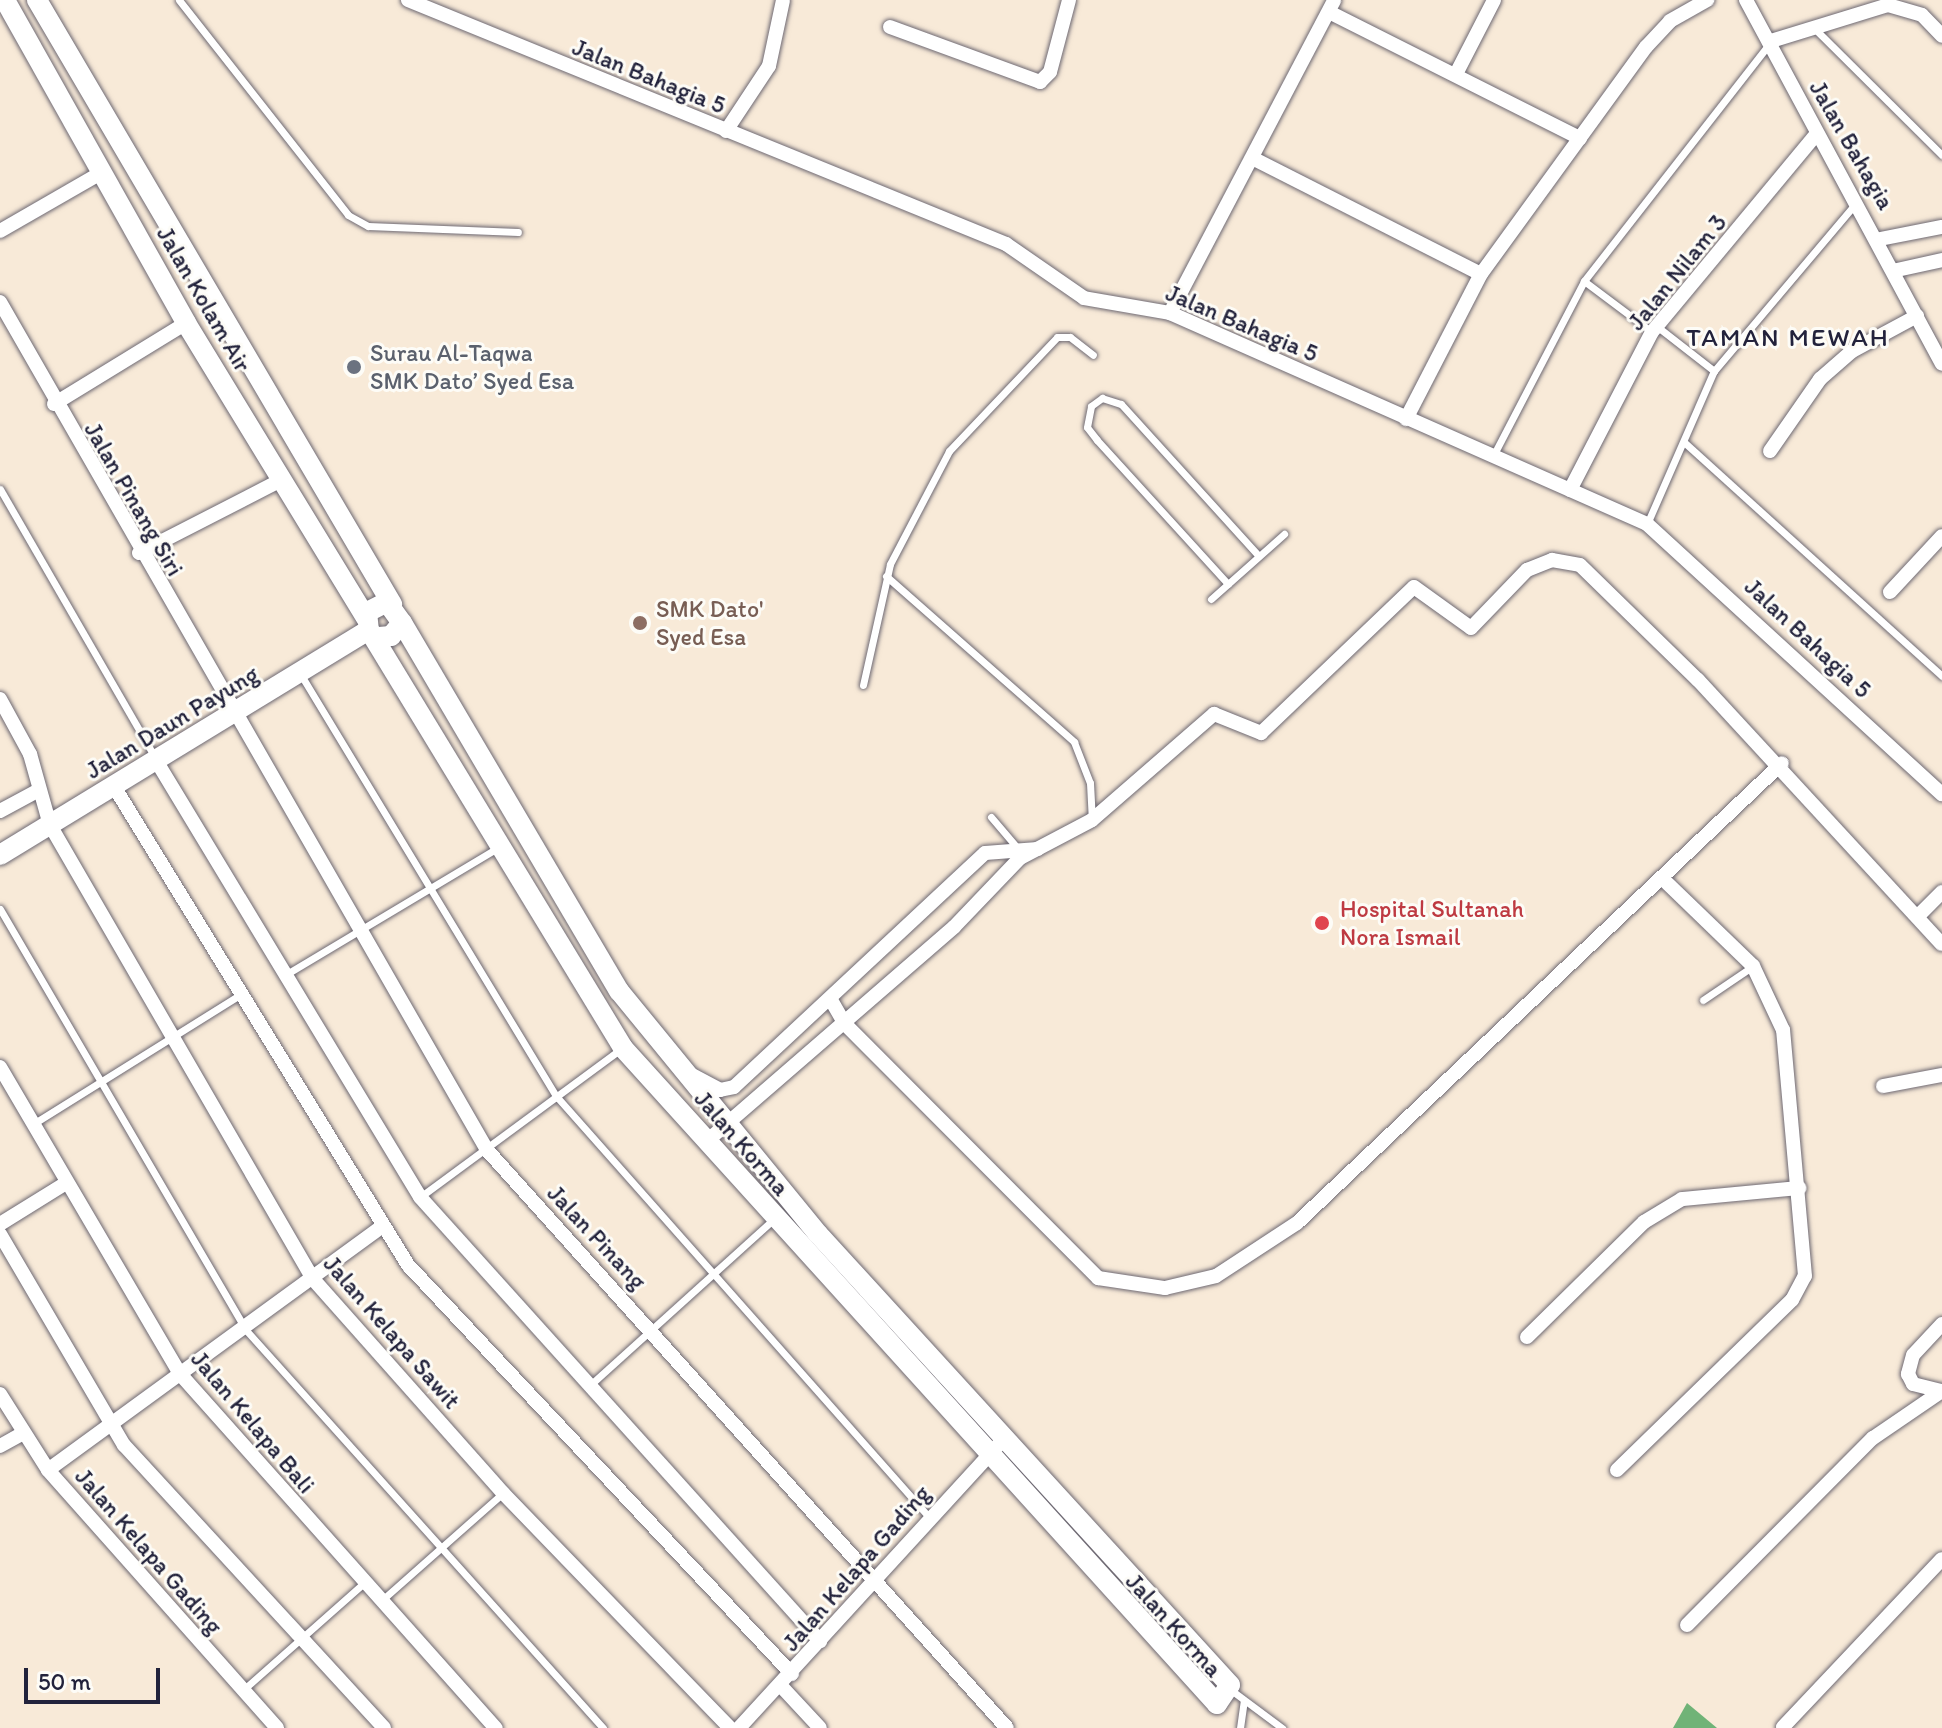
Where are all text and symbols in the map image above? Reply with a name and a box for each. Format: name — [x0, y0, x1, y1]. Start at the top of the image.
street label: Jalan Bahagia 5 — [568, 32, 730, 120]
street label: Jalan Bahagia — [1804, 75, 1900, 215]
street label: Jalan Nilam 3 — [1622, 209, 1732, 335]
street label: Jalan Kolam Air — [151, 222, 257, 376]
street label: Jalan Bahagia 5 — [1162, 278, 1322, 368]
district label: TAMAN MEWAH — [1686, 322, 1890, 354]
place label: Surau Al-Taqwa SMK Dato’ Syed Esa — [370, 339, 574, 395]
marker: Surau Al-Taqwa SMK Dato’ Syed Esa — [345, 358, 363, 376]
street label: Jalan Pinang Siri — [79, 418, 189, 580]
street label: Jalan Bahagia 5 — [1739, 572, 1877, 704]
place label: SMK Dato' Syed Esa — [656, 595, 764, 651]
marker: SMK Dato' Syed Esa — [631, 614, 649, 632]
street label: Jalan Daun Payung — [81, 659, 263, 785]
place label: Hospital Sultanah Nora Ismail — [1340, 895, 1525, 951]
marker: Hospital Sultanah Nora Ismail — [1311, 912, 1333, 934]
street label: Jalan Korma — [689, 1085, 795, 1201]
street label: Jalan Pinang — [542, 1179, 652, 1295]
street label: Jalan Kelapa Sawit — [318, 1250, 466, 1414]
street label: Jalan Kelapa Bali — [185, 1345, 321, 1499]
street label: Jalan Kelapa Gading — [70, 1463, 228, 1639]
street label: Jalan Kelapa Gading — [777, 1480, 935, 1656]
street label: Jalan Korma — [1120, 1568, 1228, 1682]
scale bar — [28, 1652, 164, 1702]
text: 50 m — [38, 1667, 91, 1696]

